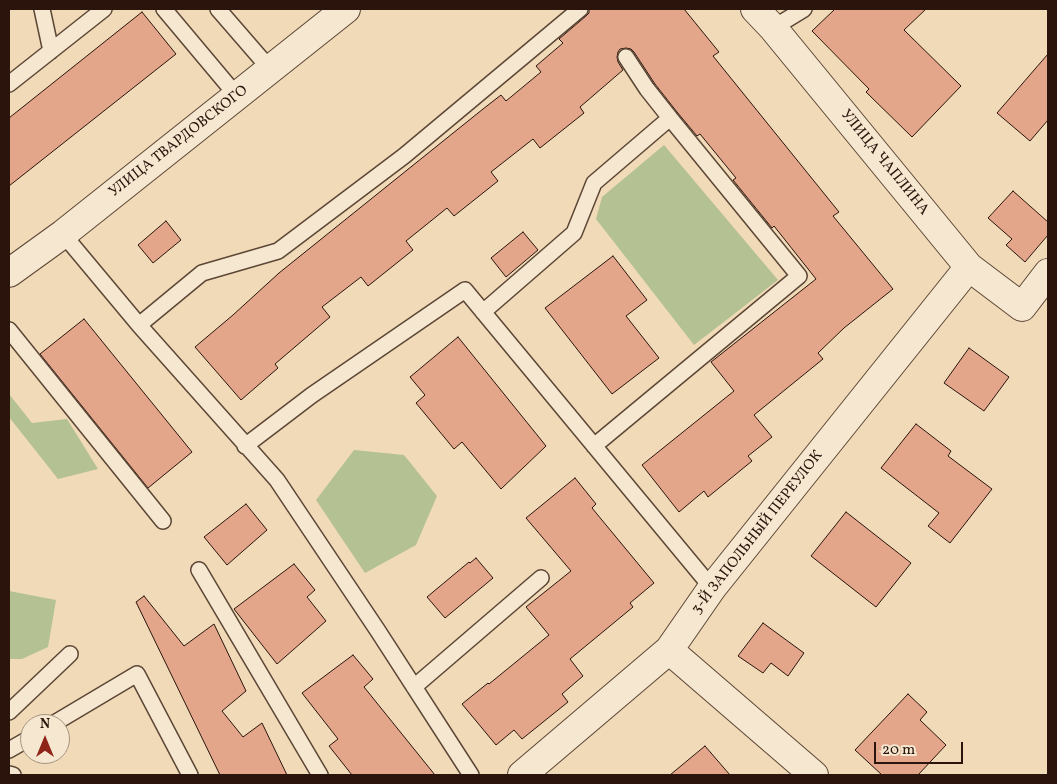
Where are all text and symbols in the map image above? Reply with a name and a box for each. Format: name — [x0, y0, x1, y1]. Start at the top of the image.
street label: УЛИЦА ТВАРДОВСКОГО — [106, 82, 252, 202]
street label: УЛИЦА ЧАПЛИНА — [836, 107, 932, 219]
street label: 3-Й ЗАПОЛЬНЫЙ ПЕРЕУЛОК — [688, 448, 828, 618]
north arrow — [20, 714, 70, 764]
text: N — [40, 715, 50, 734]
scale bar — [877, 732, 966, 764]
text: 20 m — [882, 740, 915, 761]

